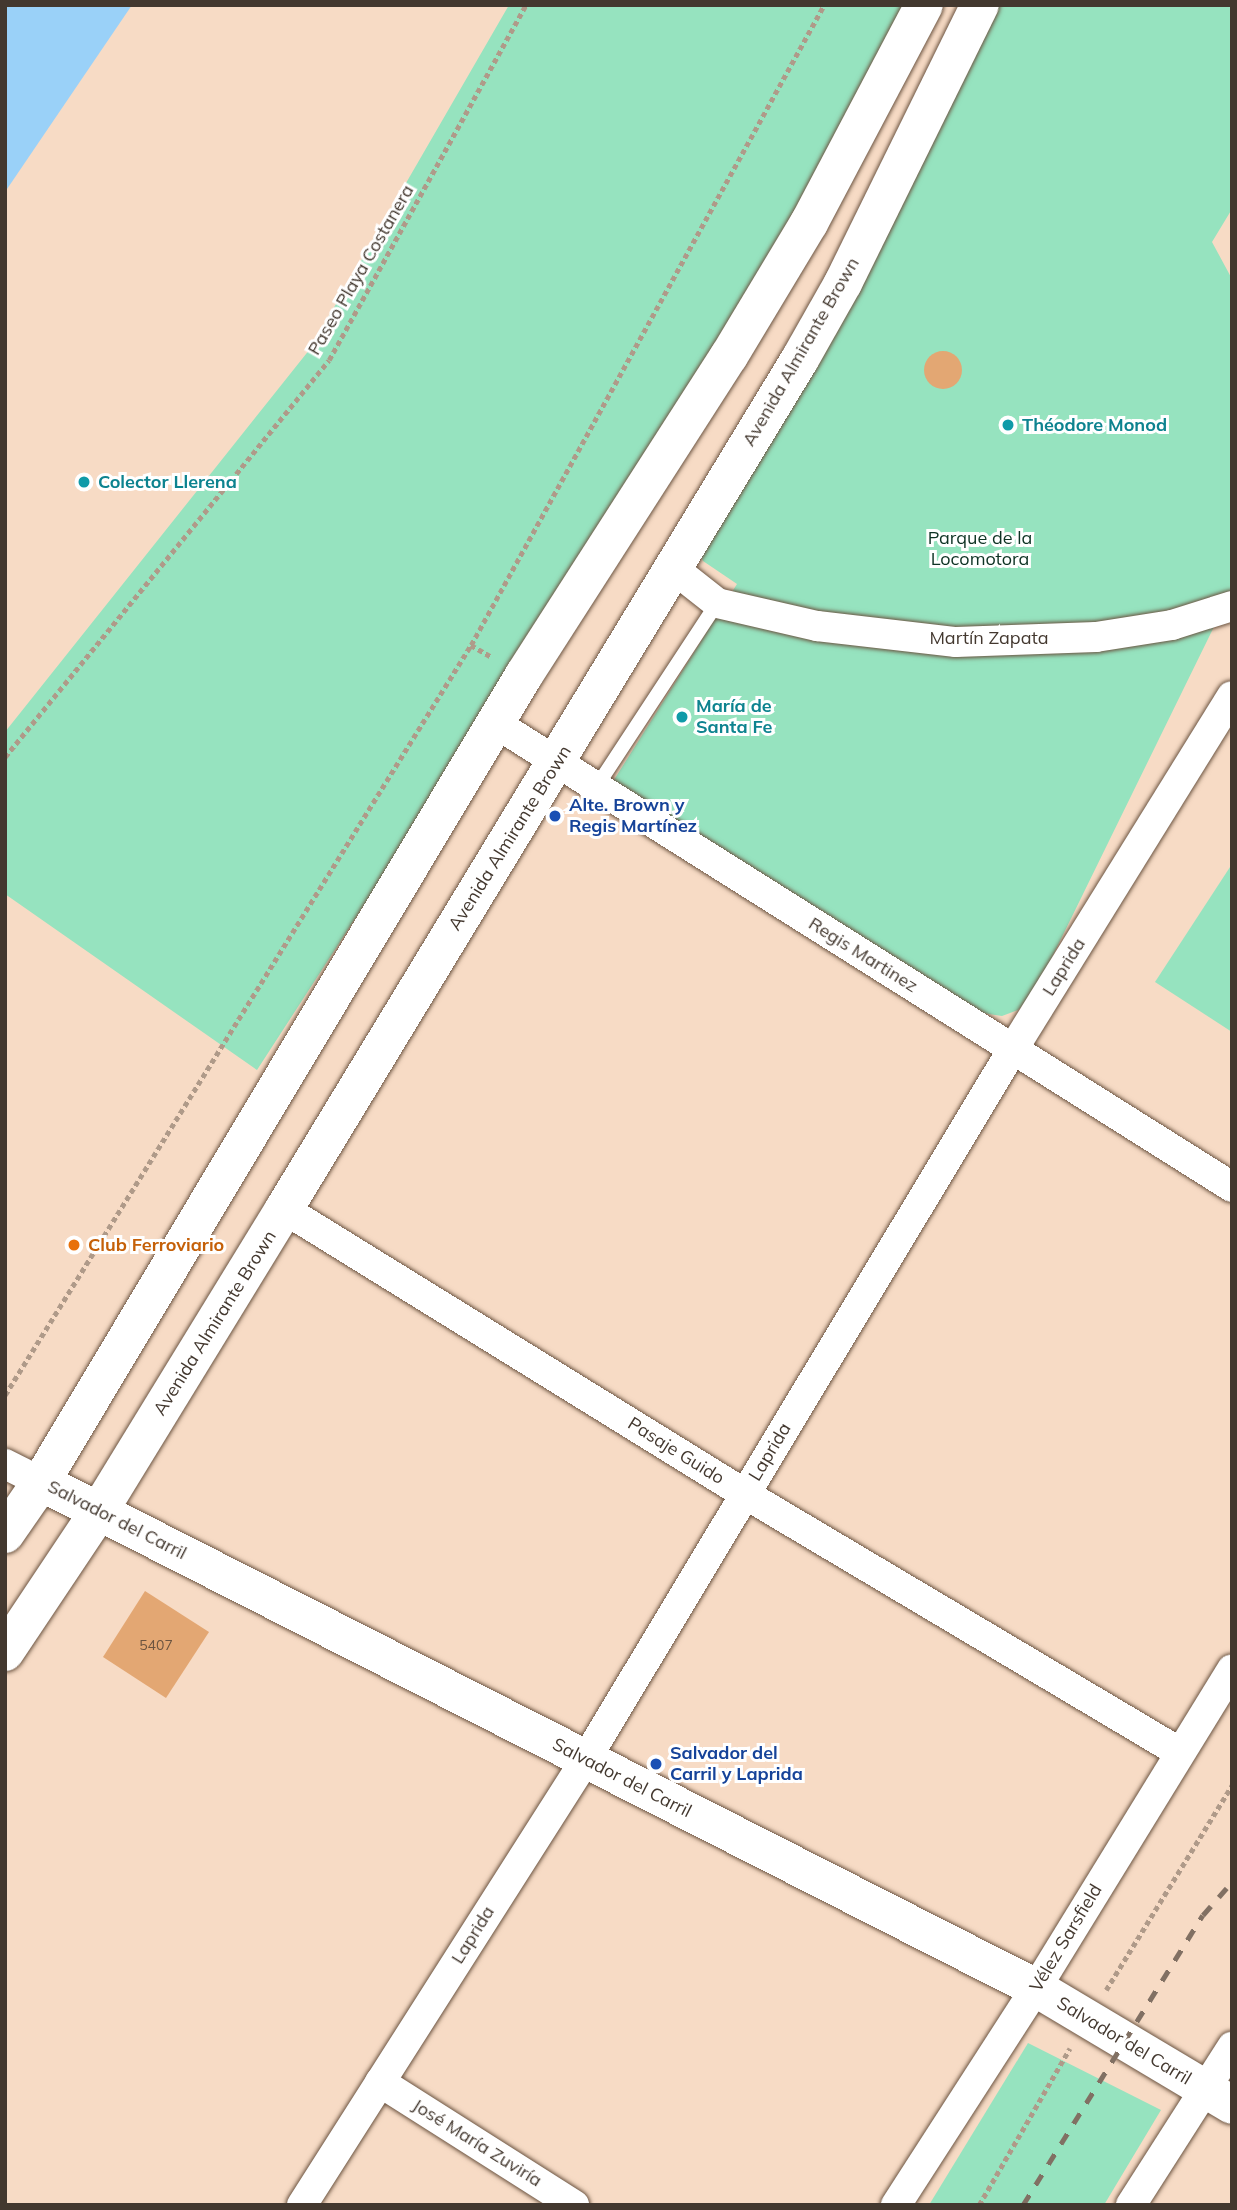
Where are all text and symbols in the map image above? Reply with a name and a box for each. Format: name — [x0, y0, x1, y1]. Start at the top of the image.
street label: Paseo Playa Costanera — [303, 181, 419, 359]
street label: Avenida Almirante Brown — [738, 254, 864, 450]
place label: Théodore Monod — [1022, 414, 1167, 436]
marker: Théodore Monod — [1000, 417, 1016, 433]
place label: Colector Llerena — [98, 471, 237, 493]
marker: Colector Llerena — [76, 474, 92, 490]
park label: Parque de la Locomotora — [928, 528, 1032, 570]
street label: Martín Zapata — [929, 627, 1049, 649]
place label: María de Santa Fe — [696, 696, 772, 738]
marker: María de Santa Fe — [674, 709, 690, 725]
street label: Avenida Almirante Brown — [444, 741, 576, 935]
place label: Alte. Brown y Regis Martínez — [569, 795, 697, 838]
marker: Alte. Brown y Regis Martínez — [547, 808, 563, 824]
street label: Regis Martinez — [805, 913, 921, 997]
street label: Laprida — [1038, 934, 1090, 1000]
street label: Avenida Almirante Brown — [149, 1226, 281, 1420]
place label: Club Ferroviario — [88, 1234, 224, 1256]
marker: Club Ferroviario — [66, 1237, 82, 1253]
street label: Pasaje Guido — [624, 1413, 728, 1489]
street label: Laprida — [744, 1419, 796, 1485]
street label: Salvador del Carril — [44, 1476, 190, 1564]
house number: 5407 — [139, 1637, 173, 1653]
street label: Salvador del Carril — [549, 1734, 695, 1822]
place label: Salvador del Carril y Laprida — [670, 1743, 803, 1786]
marker: Salvador del Carril y Laprida — [648, 1756, 664, 1772]
street label: Vélez Sarsfield — [1025, 1880, 1107, 1996]
street label: Laprida — [447, 1902, 499, 1968]
street label: Salvador del Carril — [1053, 1992, 1195, 2090]
street label: José María Zuviría — [408, 2094, 546, 2192]

